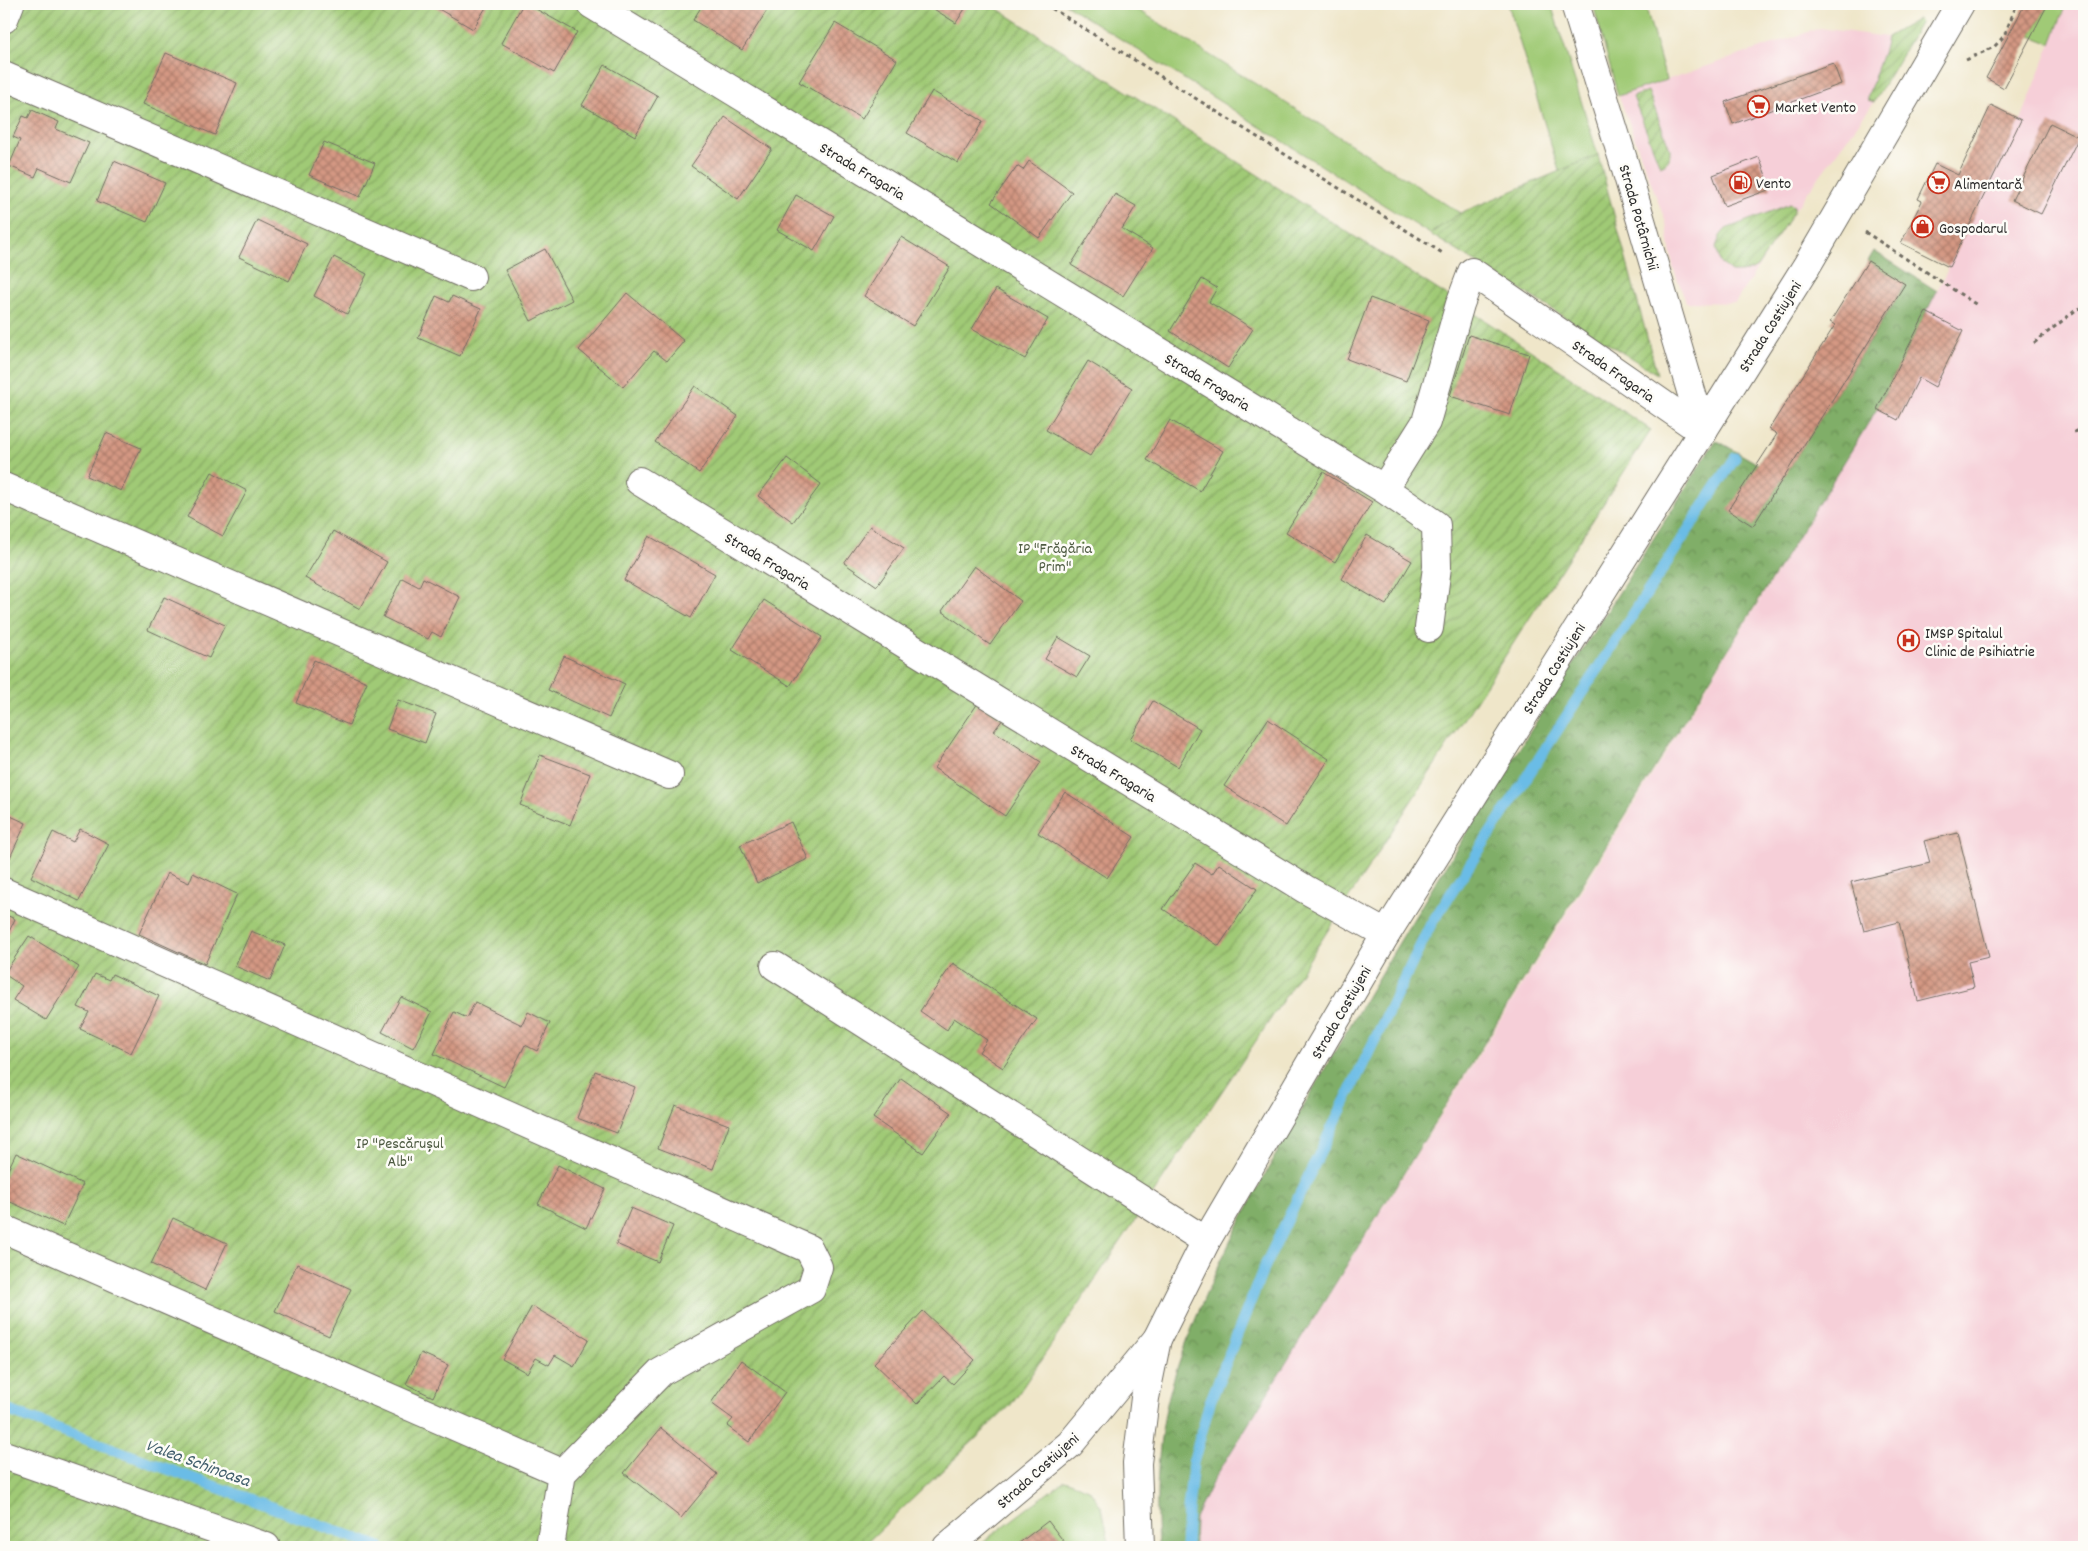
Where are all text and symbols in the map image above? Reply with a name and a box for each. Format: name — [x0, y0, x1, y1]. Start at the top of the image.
supermarket icon: Market Vento — [1747, 94, 1771, 118]
place label: Market Vento — [1775, 97, 1856, 120]
street label: Strada Fragaria — [814, 137, 909, 207]
street label: Strada Potârnichii — [1611, 162, 1664, 273]
fuel station icon: Vento — [1728, 170, 1752, 194]
supermarket icon: Alimentară — [1926, 171, 1950, 195]
place label: Vento — [1756, 173, 1791, 196]
place label: Alimentară — [1954, 174, 2022, 197]
shop icon: Gospodarul — [1911, 215, 1935, 239]
place label: Gospodarul — [1939, 218, 2007, 241]
street label: Strada Costiujeni — [1734, 277, 1808, 378]
street label: Strada Fragaria — [1566, 335, 1659, 409]
street label: Strada Fragaria — [1159, 348, 1254, 418]
street label: Strada Fragaria — [719, 527, 814, 597]
park label: IP "Frăgăria Prim" — [1018, 538, 1092, 579]
street label: Strada Costiujeni — [1518, 619, 1592, 720]
place label: IMSP Spitalul Clinic de Psihiatrie — [1925, 623, 2035, 664]
hospital icon: IMSP Spitalul Clinic de Psihiatrie — [1897, 629, 1921, 653]
street label: Strada Fragaria — [1065, 739, 1160, 809]
street label: Strada Costiujeni — [1306, 962, 1378, 1064]
park label: IP "Pescărușul Alb" — [356, 1133, 444, 1174]
street label: Strada Costiujeni — [992, 1428, 1085, 1515]
water label: Valea Schinoasa — [141, 1434, 254, 1495]

